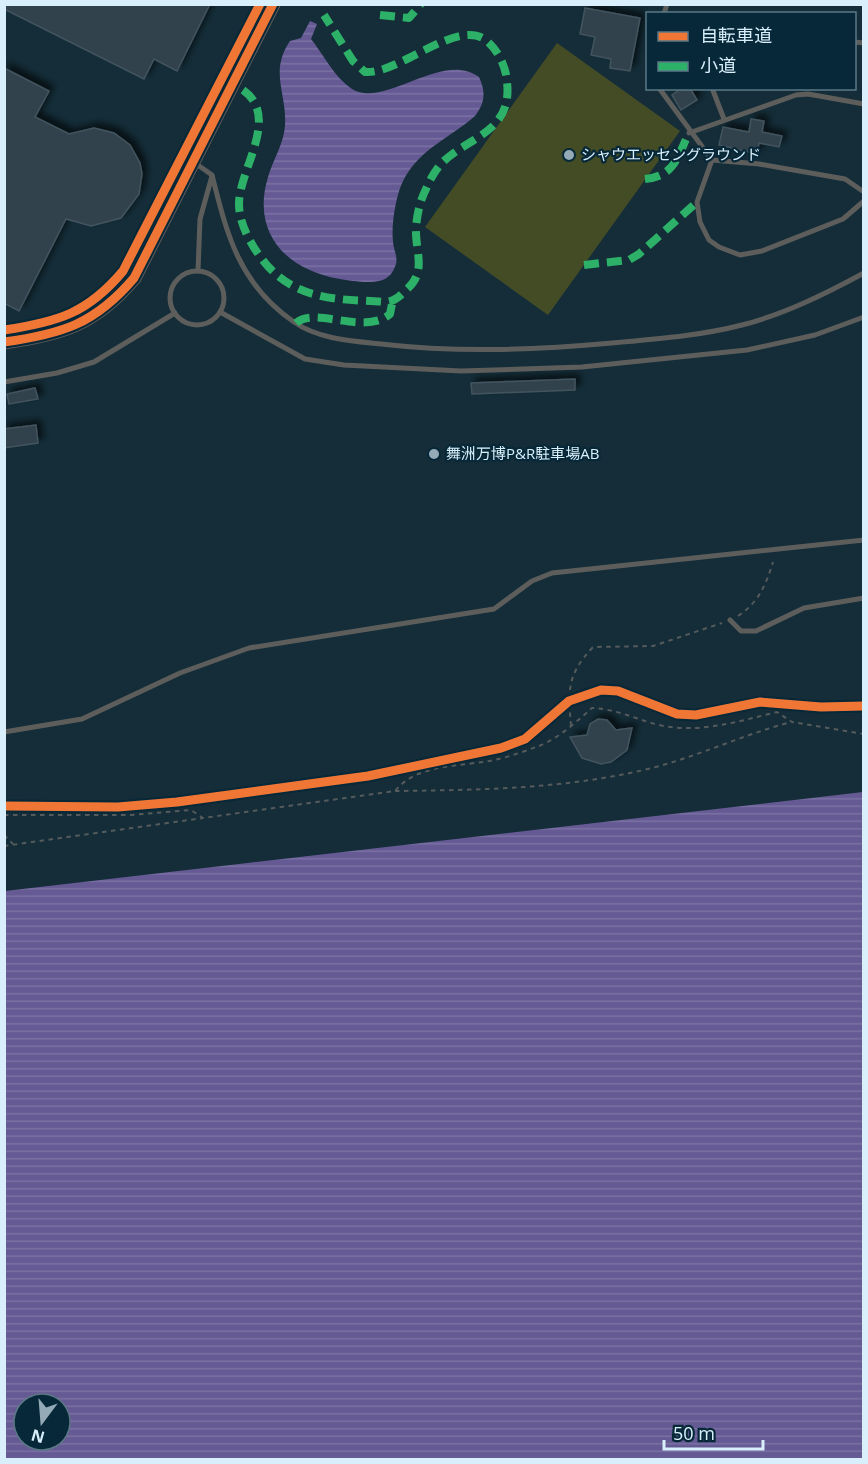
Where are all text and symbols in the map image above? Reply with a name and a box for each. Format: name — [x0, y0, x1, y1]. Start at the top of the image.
legend — [646, 12, 856, 90]
text: 自転車道 — [700, 23, 772, 47]
text: 小道 — [700, 53, 736, 77]
place label: シャウエッセングラウンド — [581, 144, 761, 164]
marker: シャウエッセングラウンド — [562, 148, 576, 162]
place label: 舞洲万博P&R駐車場AB — [446, 443, 599, 463]
marker: 舞洲万博P&R駐車場AB — [427, 447, 441, 461]
north arrow — [12, 1392, 72, 1452]
scale bar — [664, 1413, 763, 1451]
text: 50 m — [673, 1421, 715, 1445]
text: N — [29, 1424, 47, 1449]

